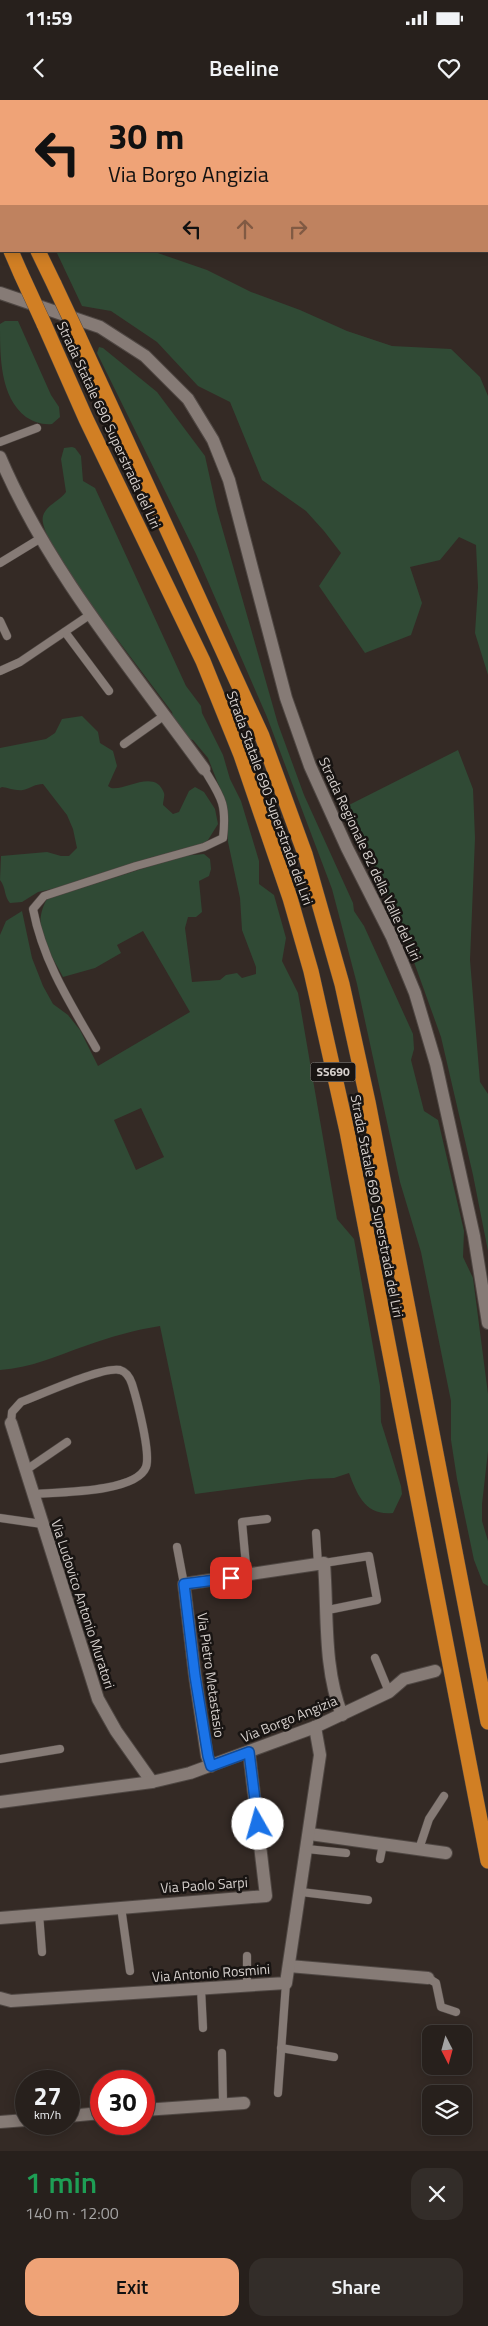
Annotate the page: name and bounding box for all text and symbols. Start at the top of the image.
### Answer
text: 11:59 [25,3,72,32]
text: Beeline [209,51,279,85]
icon: back [25,54,53,82]
icon: heart [435,54,463,82]
text: 30 m [108,109,184,163]
icon: left [25,120,90,185]
text: Via Borgo Angizia [108,157,269,191]
icon: left [178,215,206,243]
icon: ahead [231,215,259,243]
icon: right [284,215,312,243]
street label: Strada Statale 690 Superstrada del Liri [52,318,167,532]
street label: Strada Statale 690 Superstrada del Liri [222,688,319,908]
street label: Strada Regionale 82 della Valle del Liri [314,754,427,964]
road number: SS690 [310,1062,356,1082]
street label: Strada Statale 690 Superstrada del Liri [346,1093,409,1319]
street label: Via Ludovico Antonio Muratori [46,1517,121,1691]
pin [210,1557,252,1599]
icon: arrive [217,1564,245,1592]
street label: Via Pietro Metastasio [192,1611,231,1739]
street label: Via Borgo Angizia [237,1690,340,1747]
position arrow [231,1797,283,1849]
street label: Via Paolo Sarpi [160,1871,248,1898]
street label: Via Antonio Rosmini [151,1958,271,1987]
north arrow [422,2025,472,2075]
map controls [422,2025,472,2135]
speed limit sign: 30 [90,2070,155,2135]
text: 27 [33,2077,62,2115]
button: layers [422,2085,472,2135]
text: km/h [34,2105,61,2124]
text: 1 min [25,2159,97,2205]
button: close [411,2168,463,2220]
text: 140 m · 12:00 [25,2201,119,2225]
button: Exit [25,2258,239,2316]
button: Share [249,2258,463,2316]

